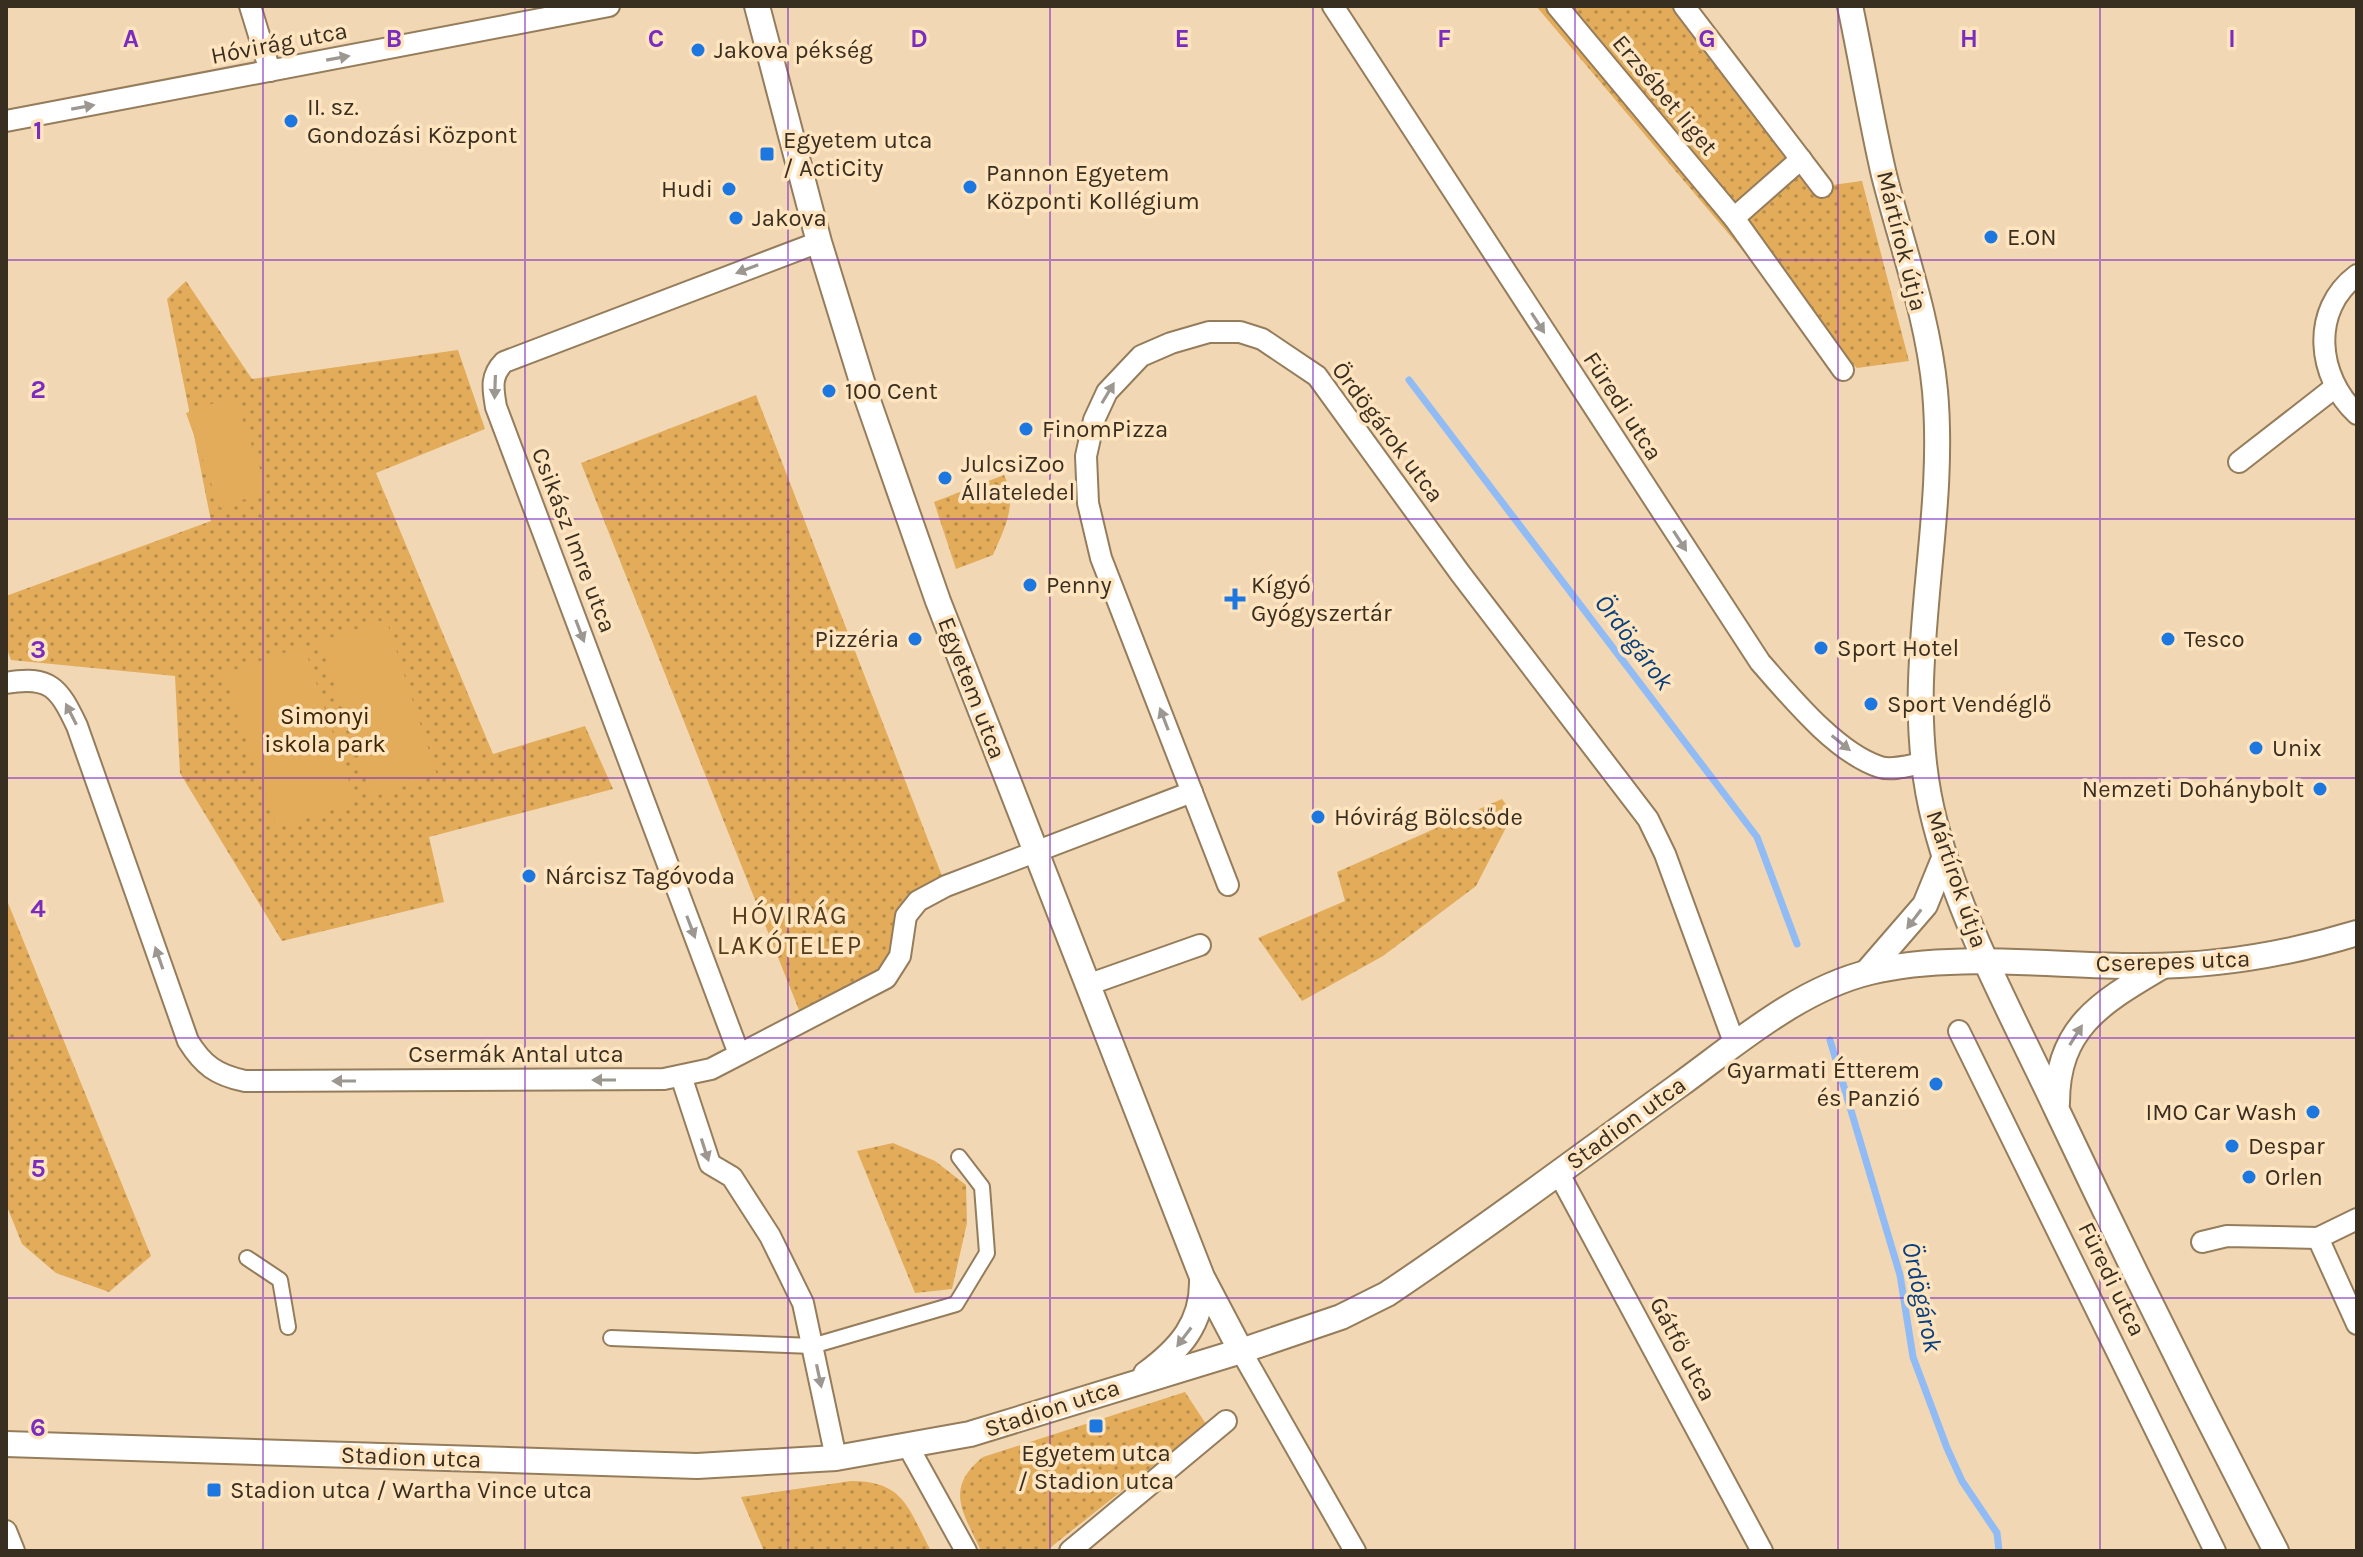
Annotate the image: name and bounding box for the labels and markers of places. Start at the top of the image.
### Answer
place label: Jakova pékség [714,36,873,64]
marker: Jakova pékség [689,41,707,59]
place label: II. sz. Gondozási Központ [307,93,517,149]
marker: II. sz. Gondozási Központ [282,112,300,130]
place label: Egyetem utca / ActiCity [783,126,933,182]
marker: Egyetem utca / ActiCity [758,145,776,163]
place label: Pannon Egyetem Központi Kollégium [986,159,1200,215]
place label: Hudi [661,175,713,203]
marker: Pannon Egyetem Központi Kollégium [961,178,979,196]
marker: Hudi [720,180,738,198]
place label: Jakova [752,204,827,232]
marker: Jakova [727,209,745,227]
place label: E.ON [2007,223,2057,251]
marker: E.ON [1982,228,2000,246]
place label: 100 Cent [845,377,938,405]
marker: 100 Cent [820,382,838,400]
place label: FinomPizza [1042,415,1168,443]
marker: FinomPizza [1017,420,1035,438]
place label: JulcsiZoo Állateledel [961,450,1075,506]
marker: JulcsiZoo Állateledel [936,469,954,487]
place label: Penny [1046,571,1112,599]
place label: Kígyó Gyógyszertár [1251,571,1392,627]
marker: Penny [1021,576,1039,594]
marker: Kígyó Gyógyszertár [1226,590,1244,608]
place label: Pizzéria [814,625,899,653]
place label: Tesco [2184,625,2245,653]
marker: Pizzéria [906,630,924,648]
marker: Tesco [2159,630,2177,648]
place label: Sport Hotel [1837,634,1959,662]
marker: Sport Hotel [1812,639,1830,657]
place label: Sport Vendéglő [1887,690,2052,718]
marker: Sport Vendéglő [1862,695,1880,713]
place label: Unix [2272,734,2322,762]
marker: Unix [2247,739,2265,757]
place label: Nemzeti Dohánybolt [2082,775,2304,803]
marker: Nemzeti Dohánybolt [2311,780,2329,798]
place label: Hóvirág Bölcsőde [1334,803,1523,831]
marker: Hóvirág Bölcsőde [1309,808,1327,826]
place label: Nárcisz Tagóvoda [545,862,735,890]
marker: Nárcisz Tagóvoda [520,867,538,885]
place label: Gyarmati Étterem és Panzió [1727,1055,1920,1112]
marker: Gyarmati Étterem és Panzió [1927,1075,1945,1093]
place label: IMO Car Wash [2145,1098,2297,1126]
marker: IMO Car Wash [2304,1103,2322,1121]
place label: Despar [2248,1132,2325,1160]
marker: Despar [2223,1137,2241,1155]
place label: Orlen [2265,1163,2323,1191]
marker: Orlen [2240,1168,2258,1186]
marker: Egyetem utca / Stadion utca [1087,1417,1105,1435]
place label: Egyetem utca / Stadion utca [1018,1439,1174,1495]
place label: Stadion utca / Wartha Vince utca [230,1476,592,1504]
marker: Stadion utca / Wartha Vince utca [205,1481,223,1499]

